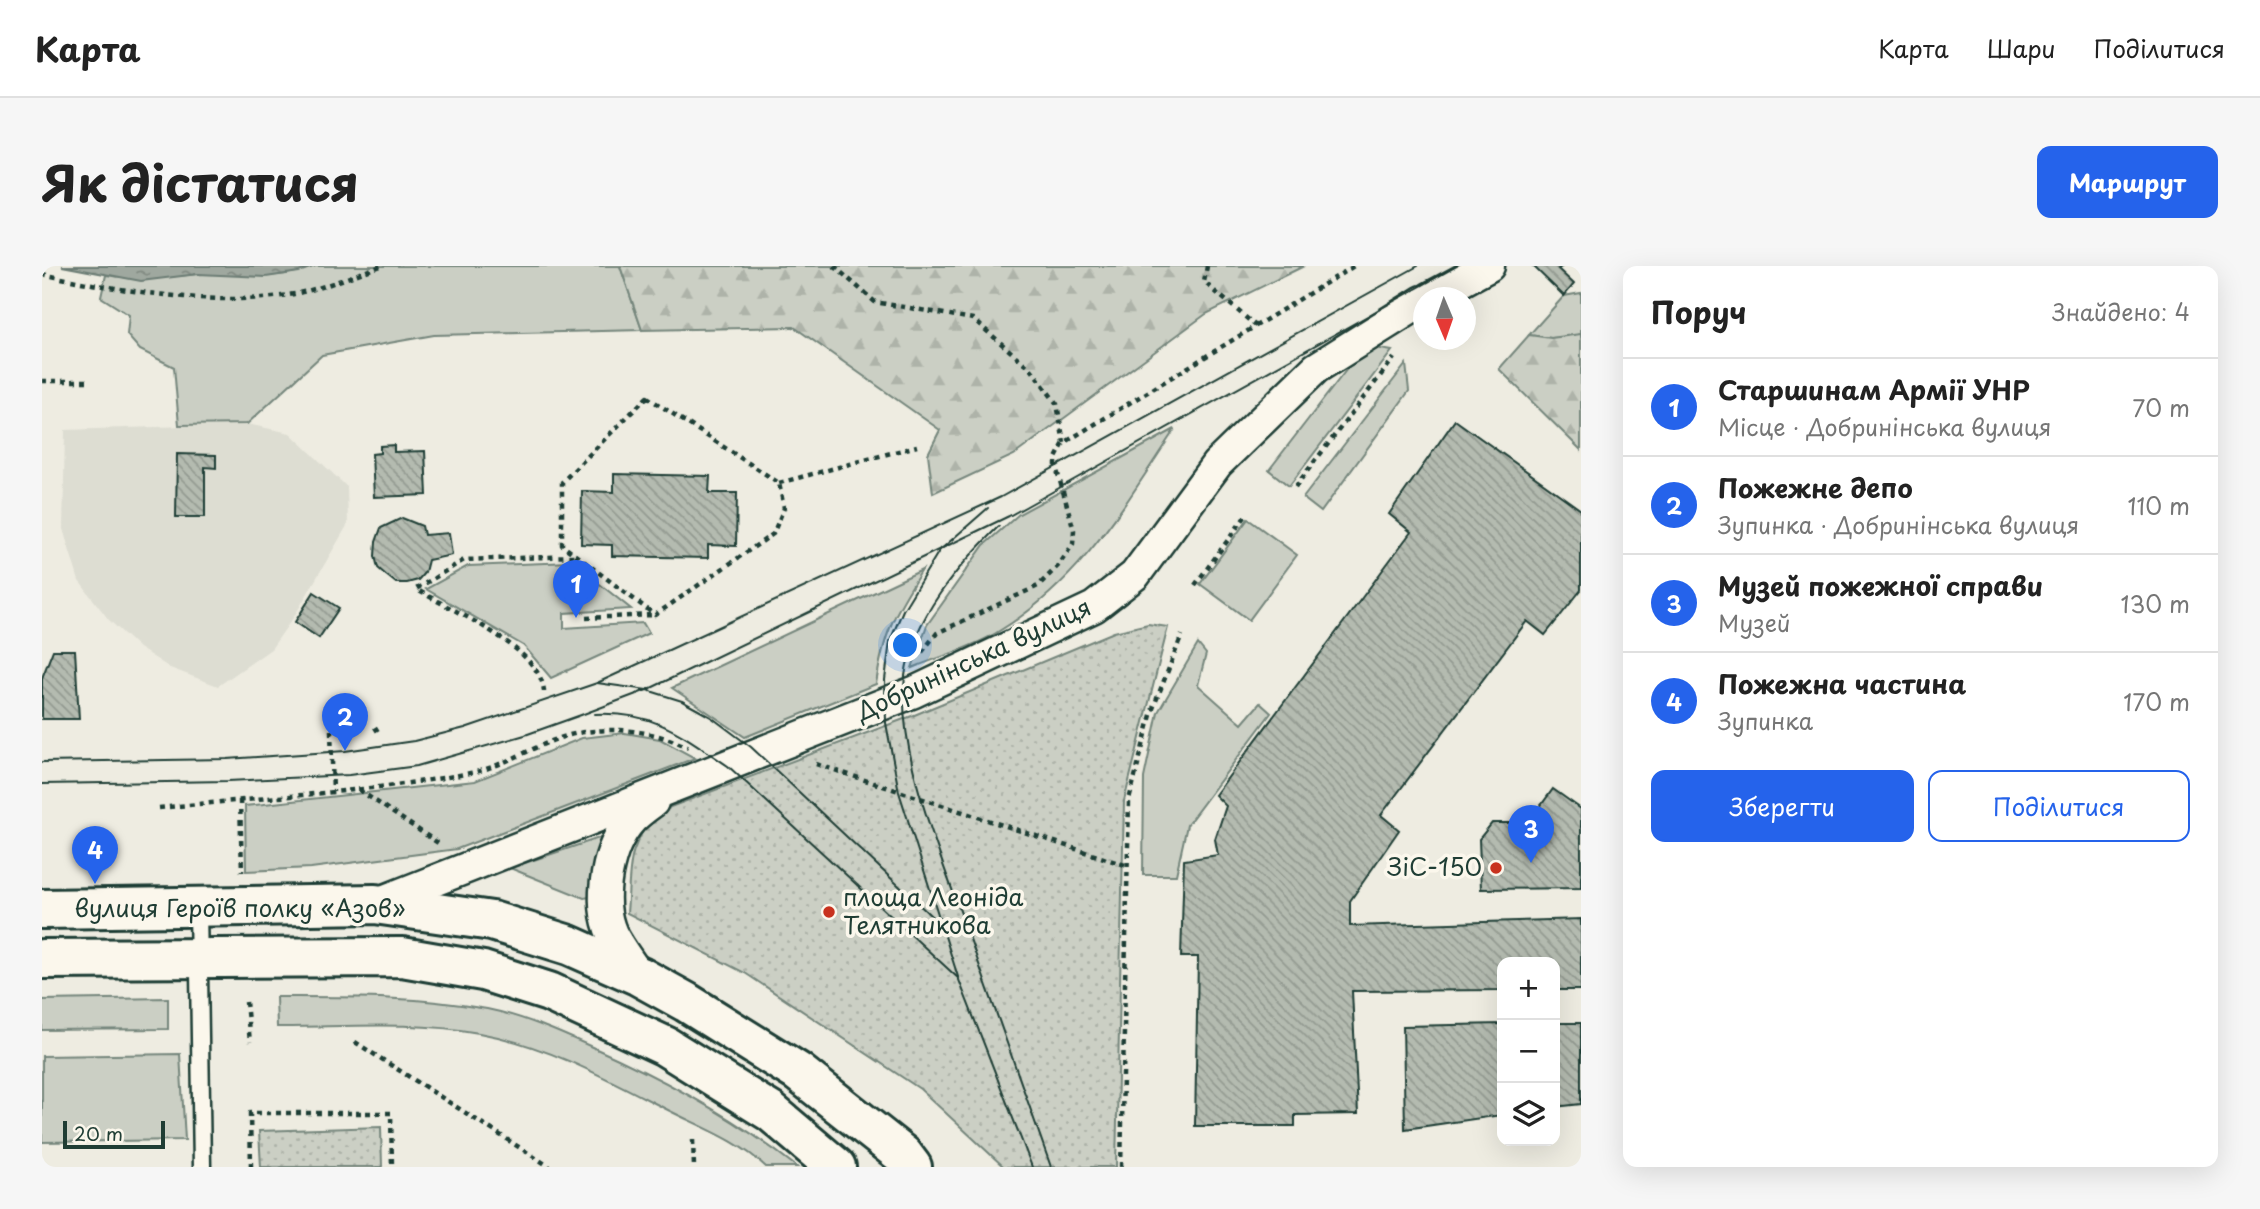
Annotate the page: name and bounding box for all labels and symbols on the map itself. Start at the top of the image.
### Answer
north arrow [1413,287,1476,350]
pin: 1 [553,560,599,618]
street label: Добринінська вулиця [849,588,1097,729]
your location [888,628,922,662]
pin: 2 [322,693,368,751]
pin: 3 [1508,805,1554,863]
pin: 4 [72,826,118,884]
place label: ЗіС-150 [1387,848,1482,884]
marker: ЗіС-150 [1488,860,1504,876]
place label: площа Леоніда Телятникова [843,878,1024,942]
street label: вулиця Героїв полку «Азов» [74,889,406,925]
marker: площа Леоніда Телятникова [821,904,837,920]
scale bar [63,1118,164,1150]

